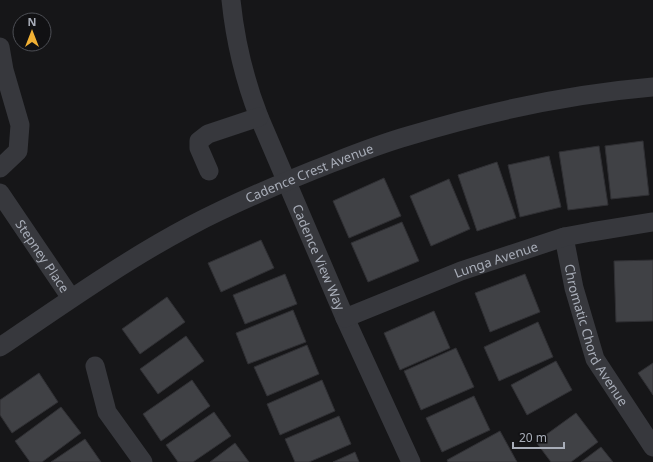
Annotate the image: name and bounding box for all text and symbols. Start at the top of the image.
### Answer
north arrow [12,12,52,52]
text: N [28,14,36,29]
street label: Cadence Crest Avenue [242,139,376,207]
street label: Cadence View Way [288,201,350,313]
street label: Stepney Place [11,216,74,296]
street label: Lunga Avenue [451,237,540,282]
street label: Chromatic Chord Avenue [560,262,632,409]
scale bar [513,424,564,450]
text: 20 m [519,429,547,446]

